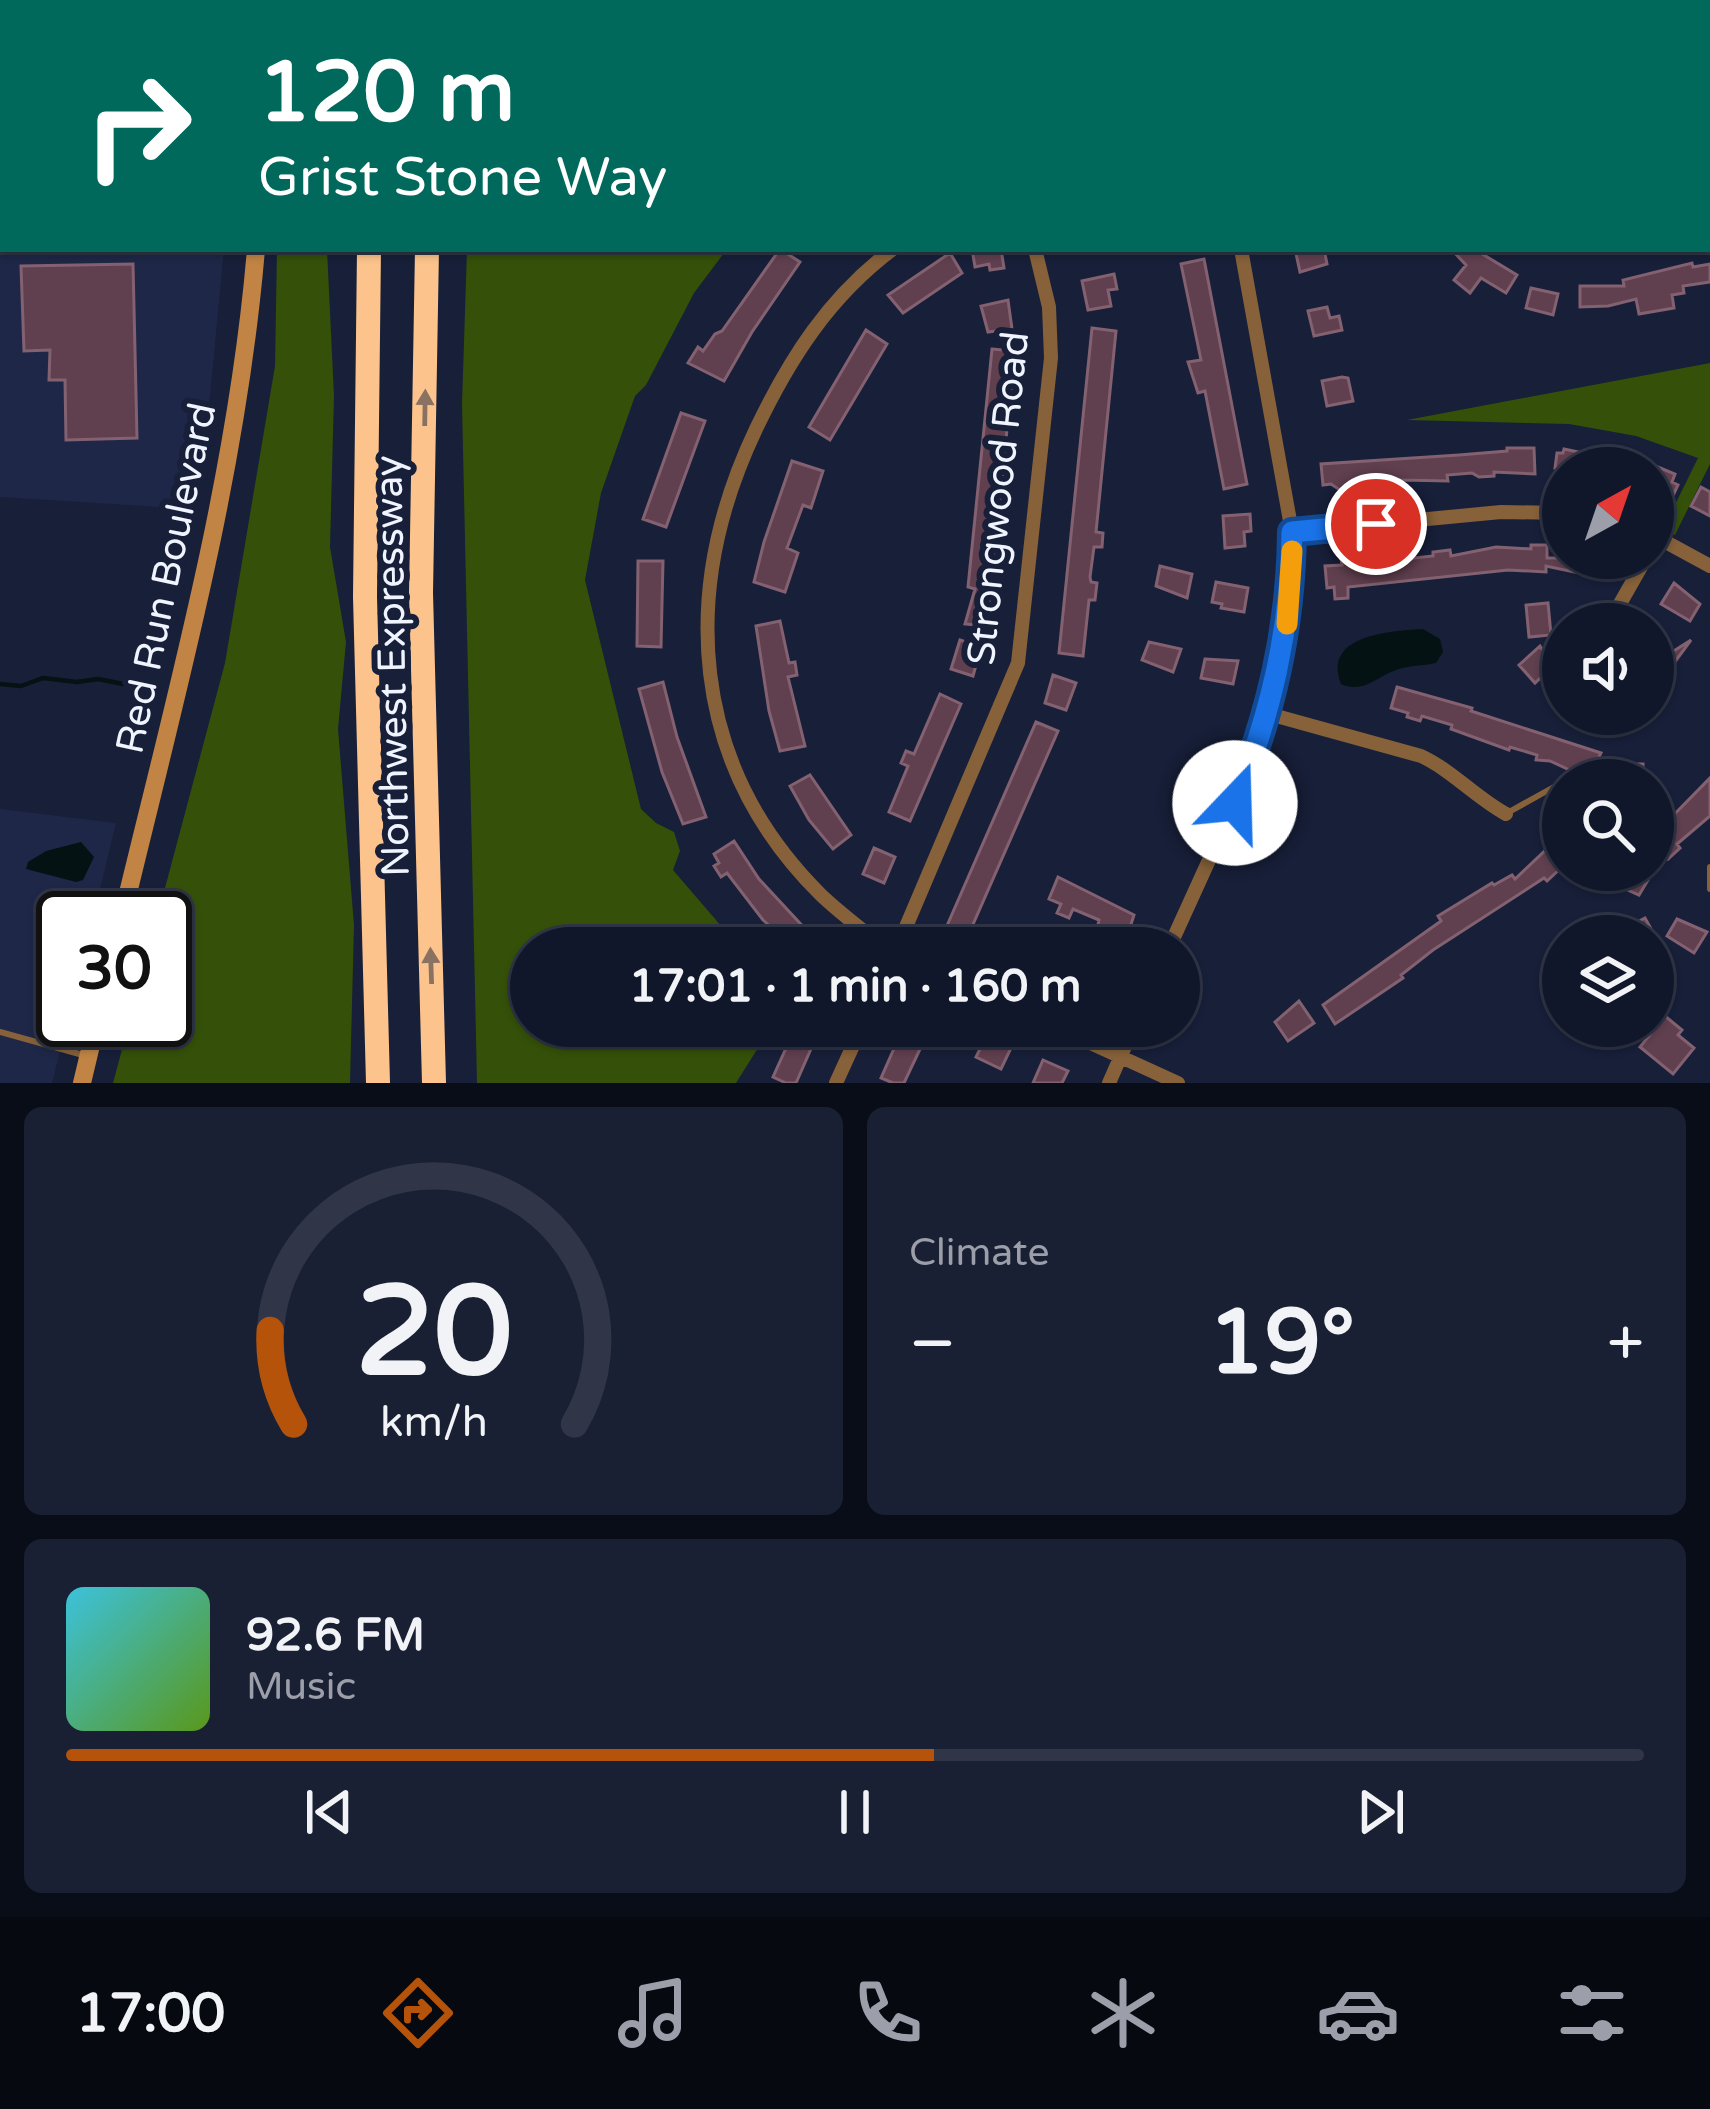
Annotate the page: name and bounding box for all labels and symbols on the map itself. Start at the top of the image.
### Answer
street label: Strongwood Road [958,329,1039,667]
one-way arrow [415,388,434,426]
street label: Red Run Boulevard [106,399,227,758]
north arrow [1542,447,1674,579]
street label: Northwest Expressway [365,455,420,877]
pin [1325,473,1427,575]
position arrow [1172,740,1298,866]
speed limit sign: 30 [36,891,192,1047]
one-way arrow [422,946,441,984]

